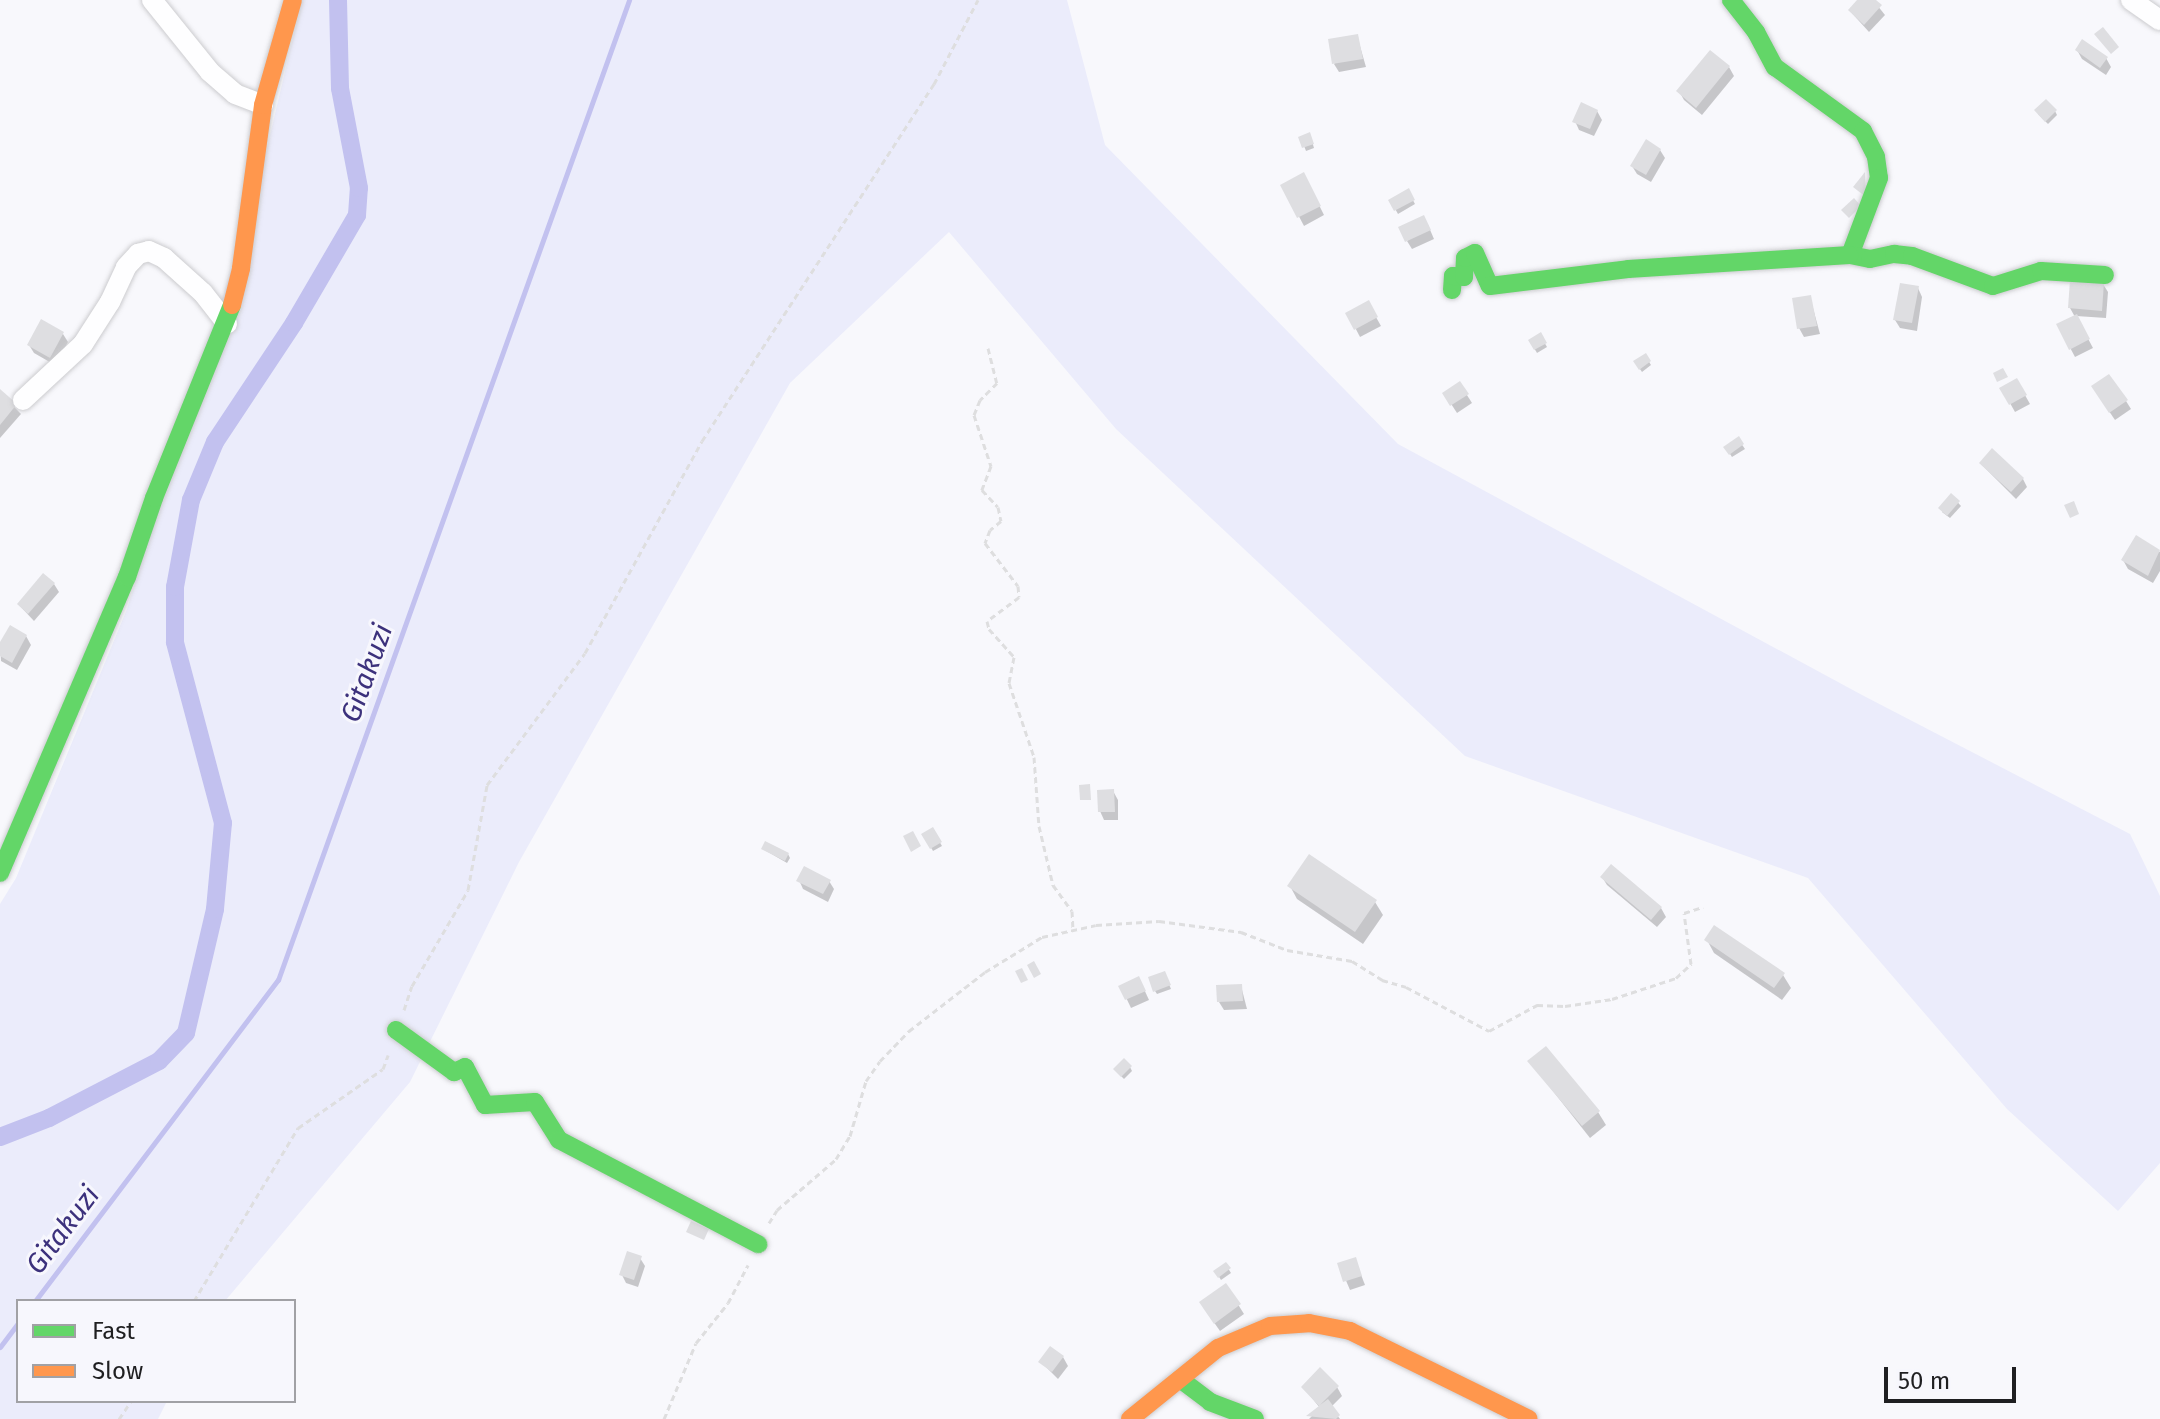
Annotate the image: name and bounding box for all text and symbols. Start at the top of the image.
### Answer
water label: Gitakuzi [334,619,400,727]
water label: Gitakuzi [19,1179,107,1281]
legend [16,1299,296,1403]
text: Fast [92,1317,135,1345]
scale bar [1888,1351,2020,1401]
text: Slow [92,1357,143,1385]
text: 50 m [1898,1367,1950,1395]

